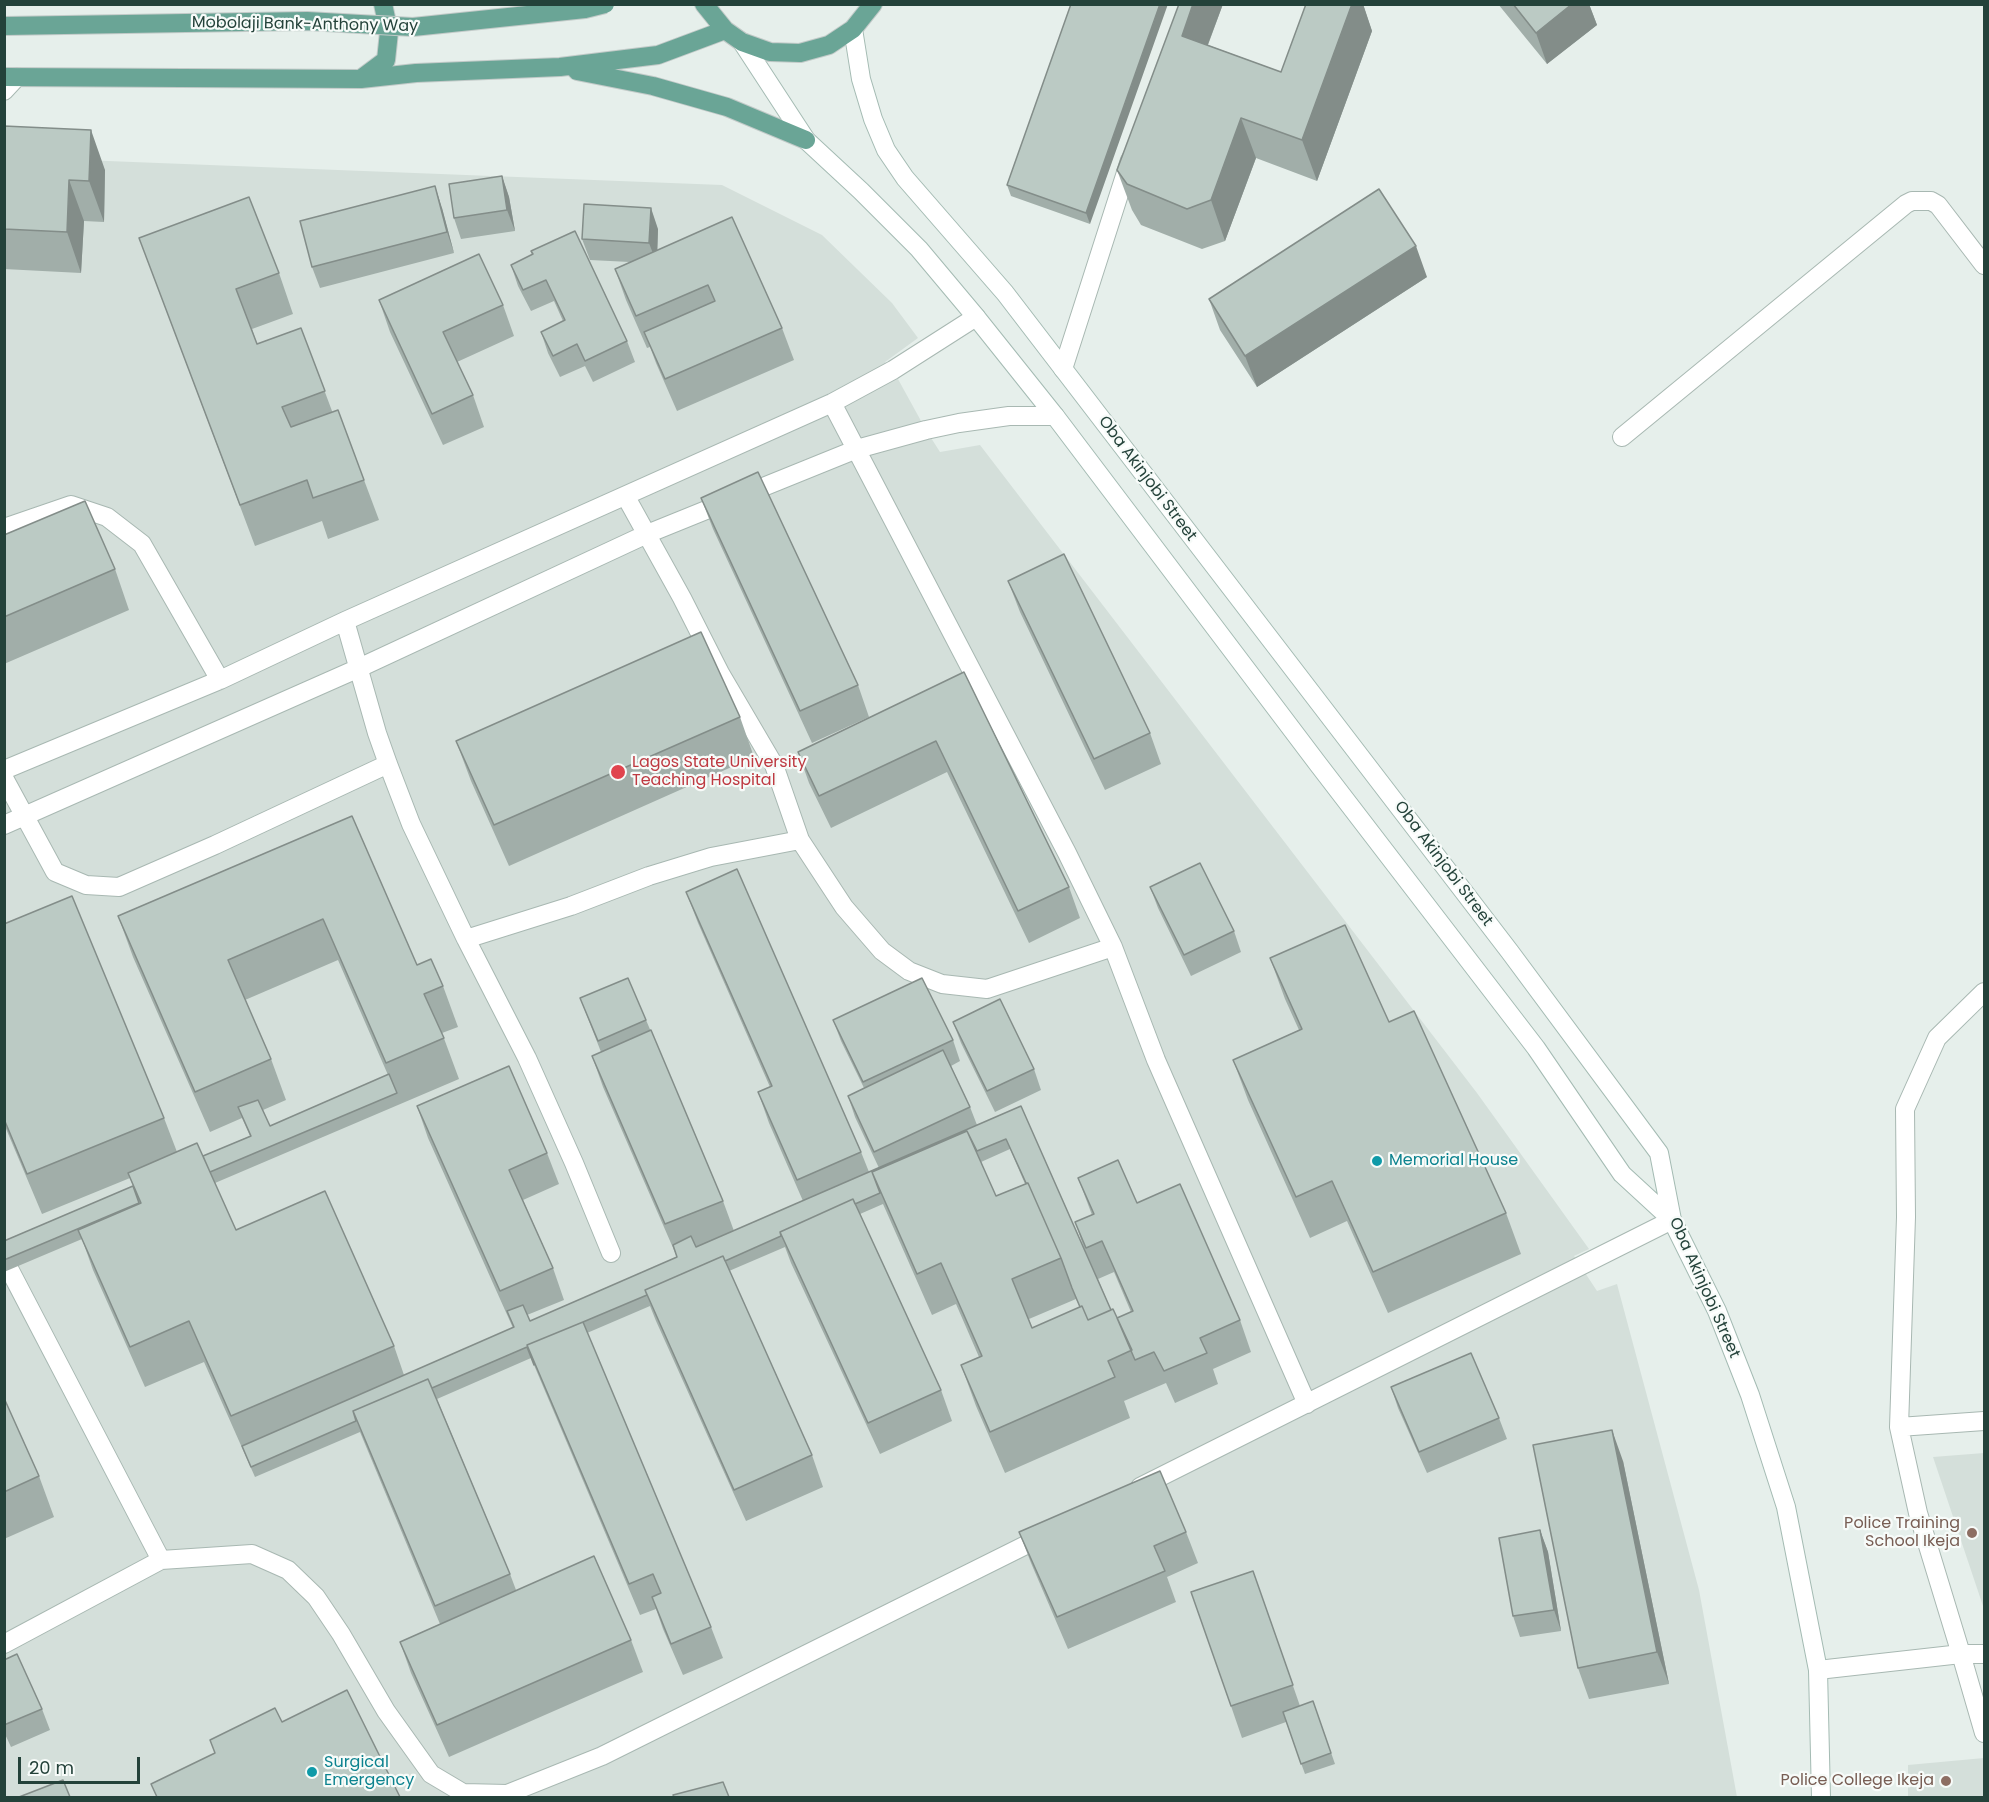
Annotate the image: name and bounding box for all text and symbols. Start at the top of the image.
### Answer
street label: Mobolaji Bank-Anthony Way [192,13,418,37]
street label: Oba Akinjobi Street [1094,413,1200,545]
place label: Lagos State University Teaching Hospital [632,753,806,791]
marker: Lagos State University Teaching Hospital [609,763,627,781]
street label: Oba Akinjobi Street [1390,798,1496,930]
place label: Memorial House [1389,1151,1518,1171]
marker: Memorial House [1370,1154,1384,1168]
street label: Oba Akinjobi Street [1664,1215,1744,1361]
place label: Police Training School Ikeja [1844,1514,1960,1552]
marker: Police Training School Ikeja [1965,1526,1979,1540]
scale bar [21,1745,142,1783]
place label: Surgical Emergency [324,1753,414,1791]
text: 20 m [29,1755,74,1780]
marker: Surgical Emergency [305,1765,319,1779]
place label: Police College Ikeja [1780,1771,1934,1791]
marker: Police College Ikeja [1939,1774,1953,1788]

